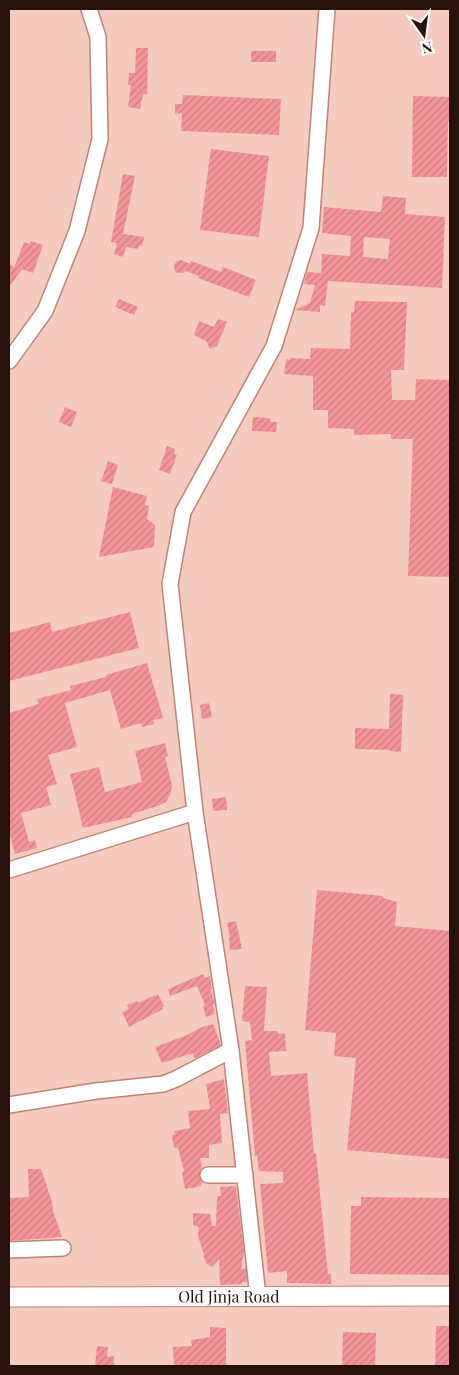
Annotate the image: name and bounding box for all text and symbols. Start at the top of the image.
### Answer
north arrow [399,10,449,60]
text: N [420,38,434,59]
street label: Old Jinja Road [178,1285,280,1307]

